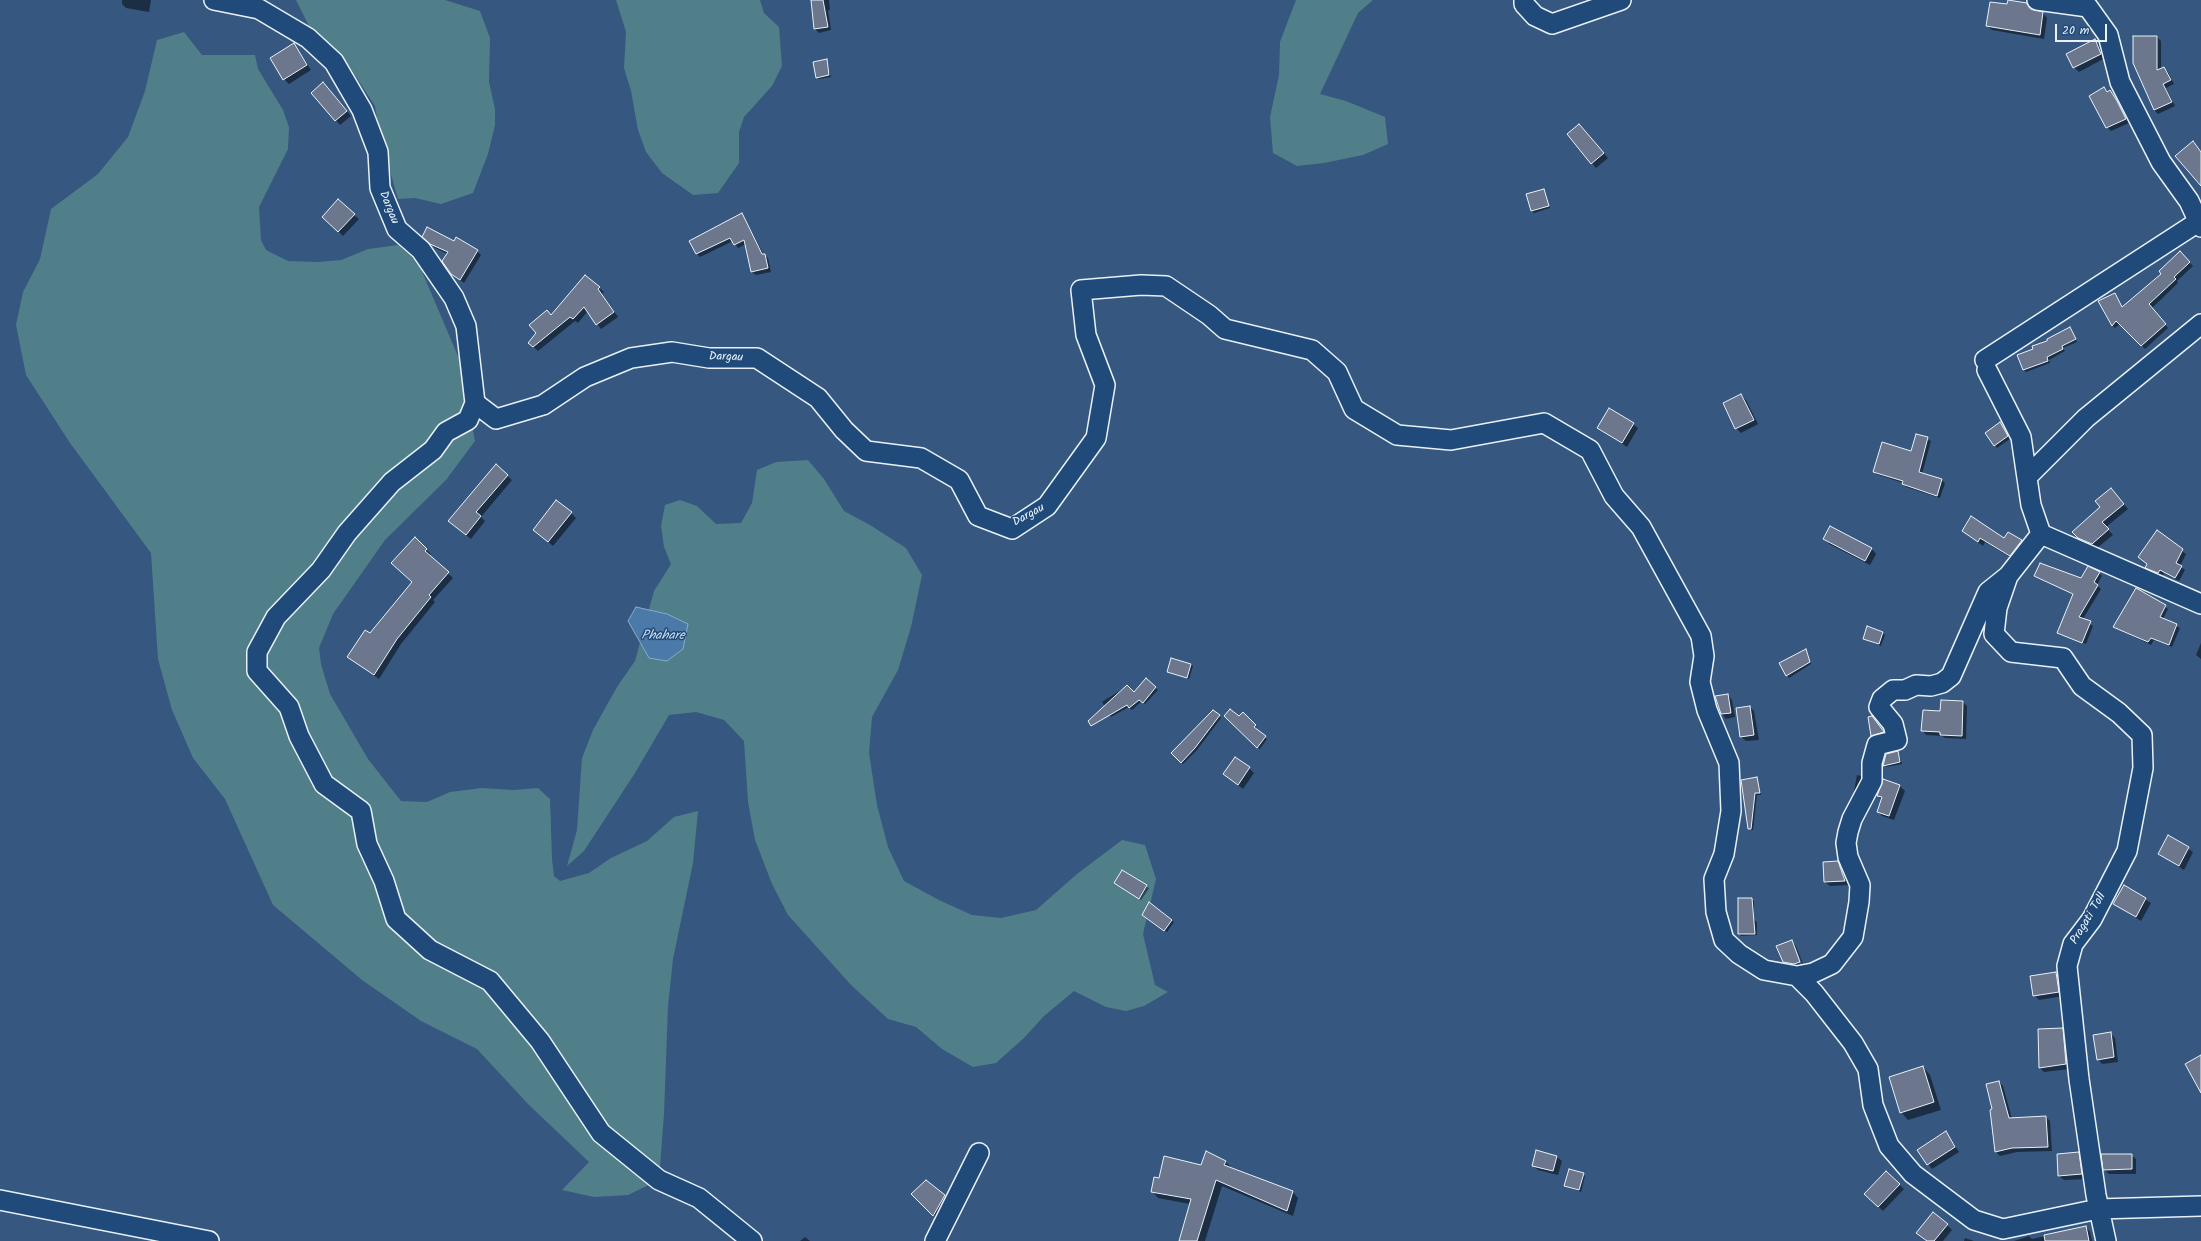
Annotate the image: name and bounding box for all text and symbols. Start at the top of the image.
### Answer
scale bar [2057,16,2109,42]
text: 20 m [2062,21,2089,40]
street label: Dargau [375,189,401,227]
street label: Dargau [709,350,743,366]
street label: Dargau [1010,501,1048,531]
water label: Phahare [641,629,685,645]
street label: Pragati Toll [2068,891,2110,947]

